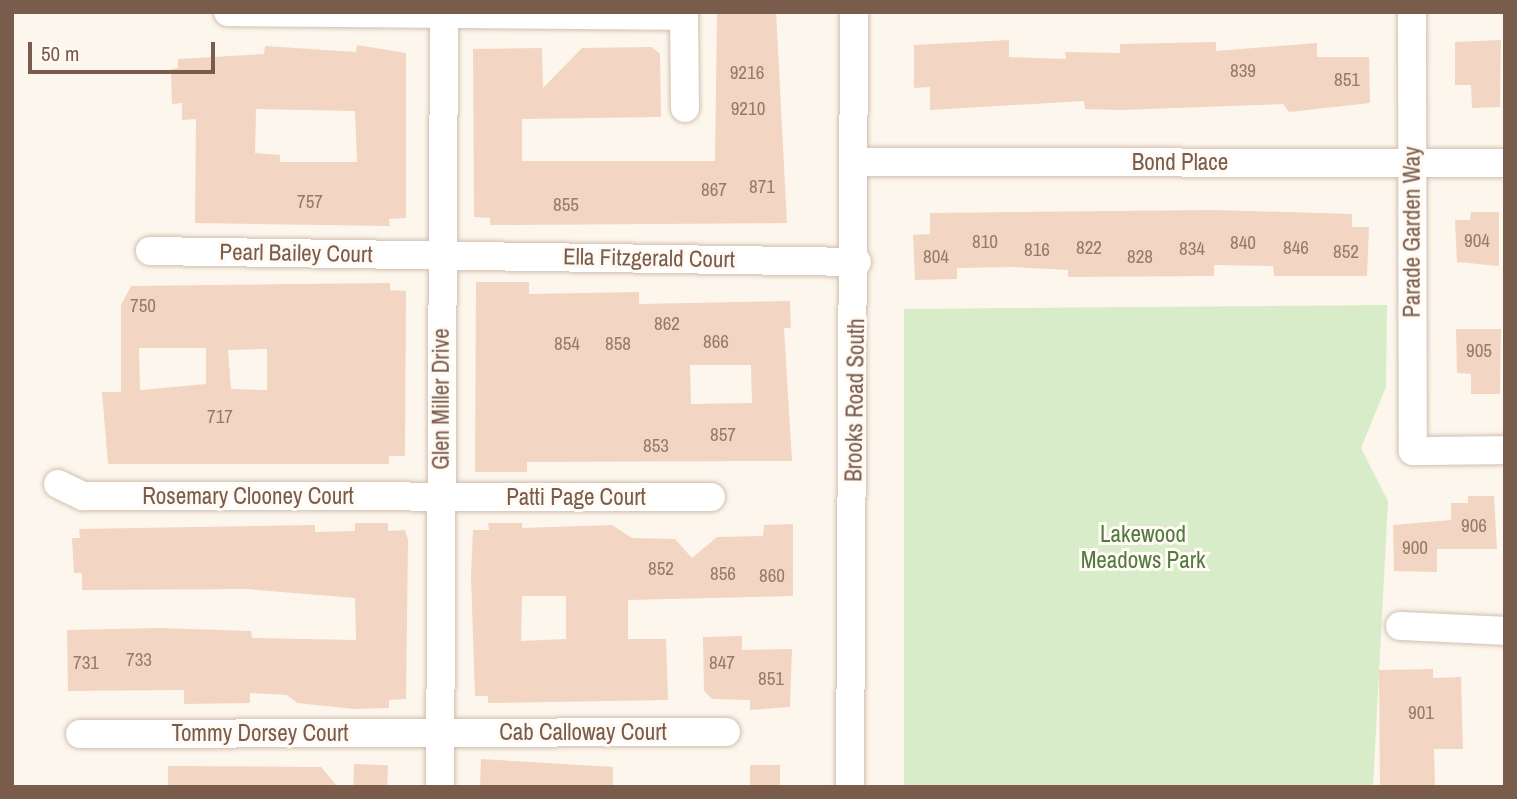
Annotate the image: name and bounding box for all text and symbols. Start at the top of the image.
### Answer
scale bar [32,28,219,72]
text: 50 m [41,39,79,68]
house number: 839 [1230,60,1256,82]
house number: 9216 [730,62,764,84]
house number: 851 [1334,69,1360,91]
house number: 9210 [731,98,765,120]
street label: Parade Garden Way [1398,146,1426,318]
street label: Bond Place [1132,148,1228,176]
house number: 871 [749,176,775,198]
house number: 867 [701,179,727,201]
house number: 757 [297,191,323,213]
house number: 855 [553,194,579,216]
house number: 904 [1464,230,1490,252]
house number: 810 [972,231,998,253]
house number: 840 [1230,232,1256,254]
house number: 822 [1076,237,1102,259]
house number: 846 [1283,237,1309,259]
street label: Pearl Bailey Court [219,238,373,268]
house number: 834 [1179,238,1205,260]
house number: 816 [1024,239,1050,261]
house number: 852 [1333,241,1359,263]
street label: Ella Fitzgerald Court [563,243,735,273]
house number: 804 [923,246,949,268]
house number: 828 [1127,246,1153,268]
house number: 750 [130,295,156,317]
house number: 862 [654,313,680,335]
street label: Brooks Road South [840,318,870,482]
street label: Glen Miller Drive [427,328,455,470]
house number: 866 [703,331,729,353]
house number: 854 [554,333,580,355]
house number: 858 [605,333,631,355]
house number: 905 [1466,340,1492,362]
house number: 717 [207,406,233,428]
house number: 857 [710,424,736,446]
house number: 853 [643,435,669,457]
street label: Rosemary Clooney Court [142,482,354,510]
street label: Patti Page Court [506,483,646,511]
house number: 906 [1461,515,1487,537]
park label: Lakewood Meadows Park [1081,520,1205,574]
house number: 900 [1402,537,1428,559]
house number: 852 [648,558,674,580]
house number: 856 [710,563,736,585]
house number: 860 [759,565,785,587]
house number: 733 [126,649,152,671]
house number: 731 [73,652,99,674]
house number: 847 [709,652,735,674]
house number: 851 [758,668,784,690]
house number: 901 [1408,702,1434,724]
street label: Cab Calloway Court [499,718,667,746]
street label: Tommy Dorsey Court [171,719,349,747]

